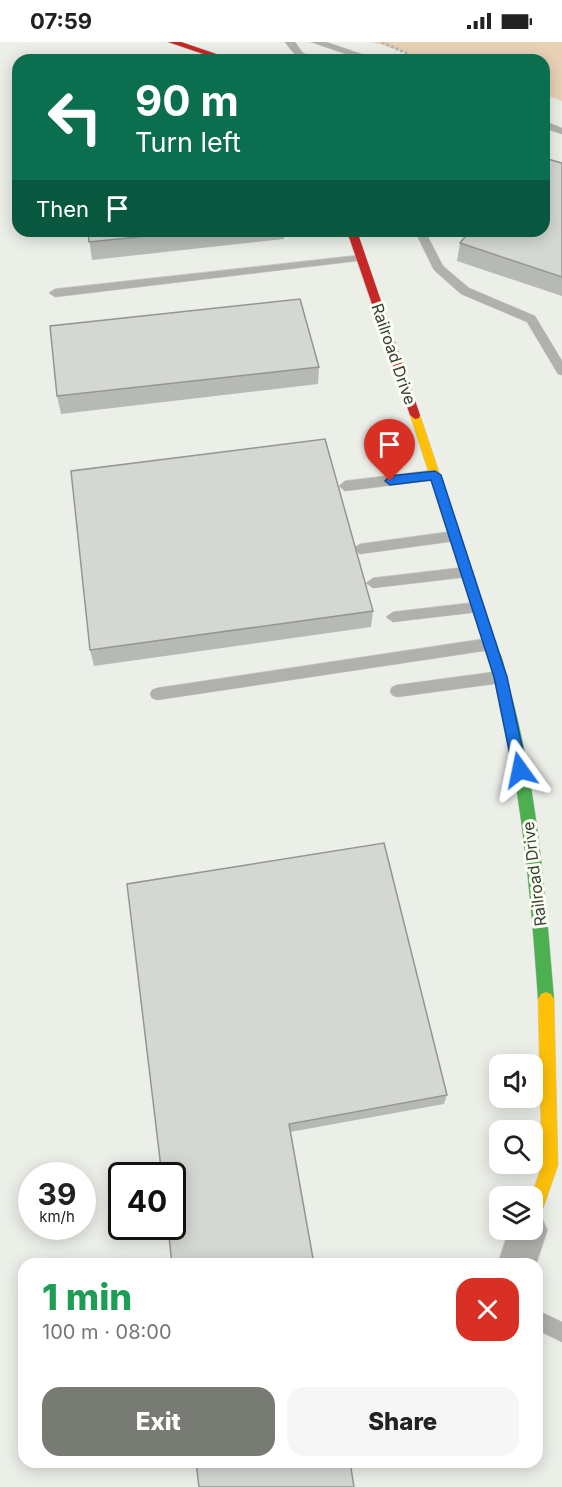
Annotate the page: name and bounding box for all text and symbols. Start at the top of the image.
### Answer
text: 07:59 [30,8,92,34]
text: 90 m [135,75,239,126]
icon: left [36,78,114,156]
text: Turn left [135,126,241,159]
icon: arrive [101,192,134,225]
text: Then [36,196,89,222]
street label: Railroad Drive [367,301,421,407]
pin [364,419,415,481]
icon: arrive [373,428,406,461]
position arrow [488,738,552,802]
street label: Railroad Drive [518,820,550,928]
map controls [489,1054,543,1240]
button: sound [489,1054,543,1108]
button: search [489,1120,543,1174]
speed limit sign: 40 [108,1162,186,1240]
text: 39 [38,1176,76,1212]
button: layers [489,1186,543,1240]
text: km/h [39,1207,75,1226]
text: 1 min [42,1275,132,1319]
button: close [456,1278,519,1341]
text: 100 m · 08:00 [42,1320,172,1344]
button: Exit [42,1387,275,1456]
button: Share [287,1387,519,1456]

